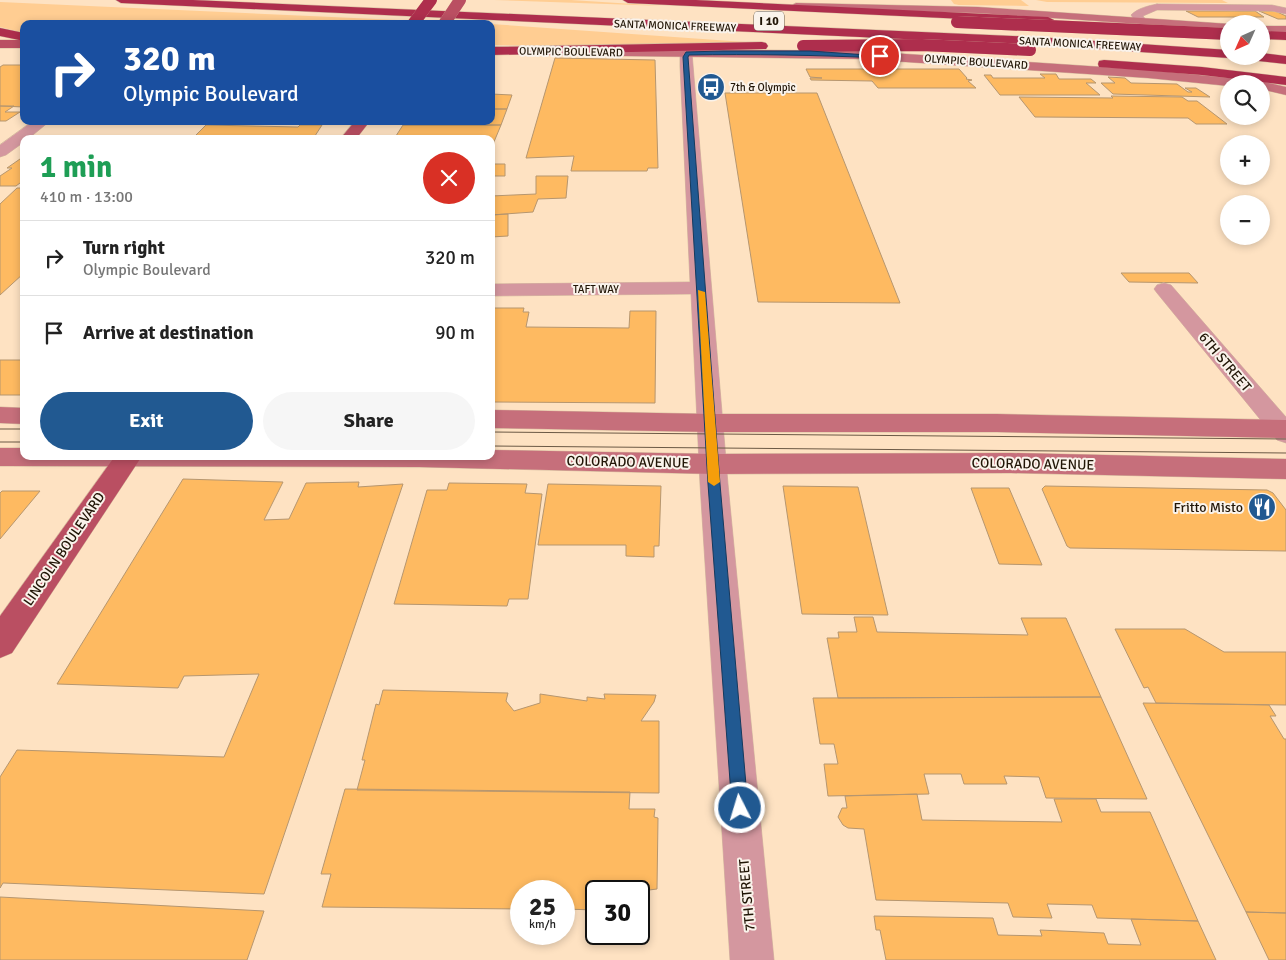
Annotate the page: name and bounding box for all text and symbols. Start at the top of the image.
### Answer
road number: I 10 [754,12,784,30]
north arrow [1220,15,1270,65]
map controls [1220,15,1270,245]
street label: SANTA MONICA FREEWAY [614,17,737,35]
street label: SANTA MONICA FREEWAY [1019,34,1142,54]
pin [859,35,901,77]
text: 320 m [123,37,216,80]
icon: right [40,40,105,105]
icon: arrive [866,42,894,70]
street label: OLYMPIC BOULEVARD [519,45,623,59]
street label: OLYMPIC BOULEVARD [924,52,1028,72]
bus stop icon: 7th & Olympic [696,72,726,102]
button: search [1220,75,1270,125]
text: Olympic Boulevard [123,80,299,107]
place label: 7th & Olympic [730,81,796,94]
button: + [1220,135,1270,185]
text: 1 min [40,149,112,186]
button: close [423,152,475,204]
text: 410 m · 13:00 [40,187,133,207]
button: − [1220,195,1270,245]
text: Turn right [83,236,165,260]
icon: right [40,244,68,272]
text: 320 m [425,246,475,270]
text: Olympic Boulevard [83,260,211,280]
street label: TAFT WAY [573,283,619,296]
icon: arrive [40,319,68,347]
text: Arrive at destination [83,321,254,345]
text: 90 m [435,321,475,345]
street label: 6TH STREET [1195,329,1255,395]
button: Exit [40,392,253,450]
button: Share [263,392,475,450]
street label: COLORADO AVENUE [567,452,690,472]
street label: COLORADO AVENUE [972,454,1095,474]
street label: LINCOLN BOULEVARD [20,489,108,609]
restaurant icon: Fritto Misto [1247,492,1277,522]
place label: Fritto Misto [1174,499,1243,516]
position arrow [713,781,765,833]
street label: 7TH STREET [735,858,759,932]
speed limit sign: 30 [585,880,650,945]
text: 25 [529,891,556,922]
text: km/h [529,917,556,932]

